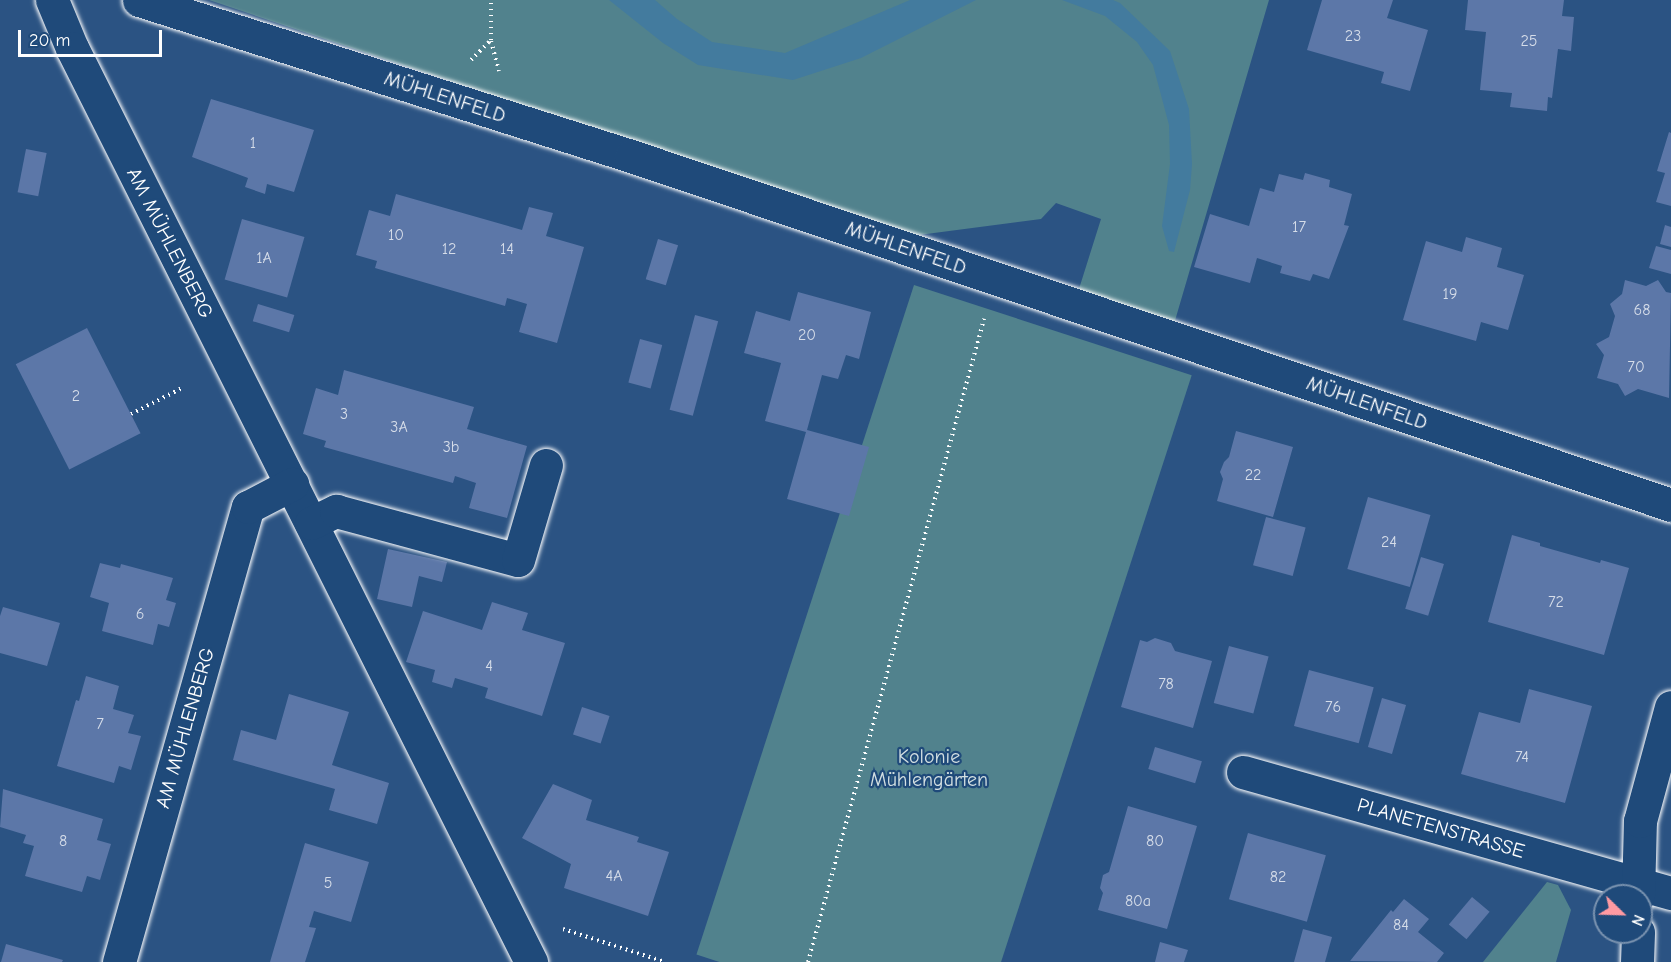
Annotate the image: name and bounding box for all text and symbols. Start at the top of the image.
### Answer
scale bar [21,18,165,56]
house number: 23 [1345,26,1361,46]
text: 20 m [29,30,70,51]
house number: 25 [1520,31,1538,51]
street label: MÜHLENFELD [381,66,509,128]
house number: 1 [250,133,256,153]
street label: AM MÜHLENBERG [122,164,218,322]
street label: MÜHLENFELD [842,216,970,280]
house number: 17 [1292,217,1306,237]
house number: 10 [388,225,404,245]
house number: 12 [442,239,456,259]
house number: 14 [500,239,514,259]
house number: 1A [256,248,272,268]
house number: 19 [1443,284,1457,304]
house number: 68 [1634,300,1650,320]
house number: 20 [798,325,816,345]
house number: 70 [1627,357,1645,377]
street label: MÜHLENFELD [1303,371,1431,435]
house number: 2 [72,386,80,406]
house number: 3 [340,404,348,424]
house number: 3A [390,417,408,437]
house number: 3b [443,437,459,457]
house number: 22 [1245,465,1261,485]
house number: 24 [1381,532,1397,552]
house number: 72 [1548,592,1564,612]
house number: 6 [136,604,144,624]
street label: AM MÜHLENBERG [151,645,219,811]
house number: 4 [485,656,493,676]
house number: 78 [1158,674,1174,694]
house number: 76 [1325,697,1341,717]
house number: 7 [96,714,104,734]
park label: Kolonie Mühlengärten [870,744,988,791]
house number: 74 [1515,747,1529,767]
street label: PLANETENSTRASSE [1355,793,1527,863]
house number: 8 [59,831,67,851]
house number: 80 [1146,831,1164,851]
house number: 4A [605,866,623,886]
house number: 82 [1270,867,1286,887]
house number: 5 [324,873,332,893]
north arrow [1593,884,1653,944]
house number: 80a [1125,891,1151,911]
text: N [1627,912,1648,929]
house number: 84 [1393,915,1409,935]

